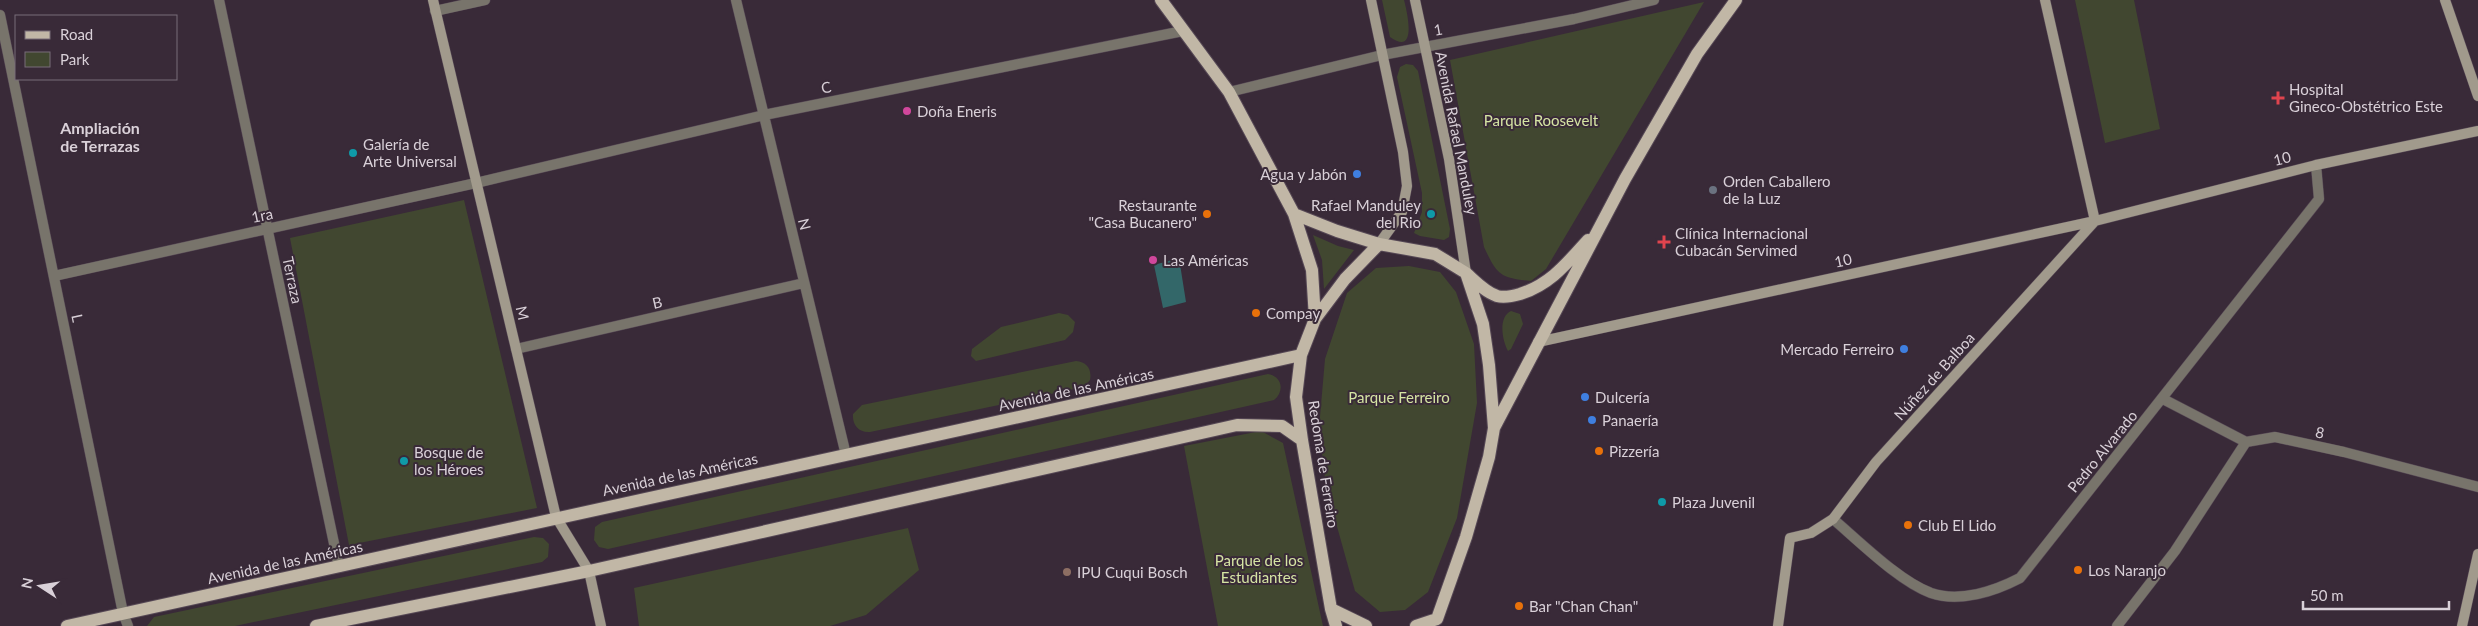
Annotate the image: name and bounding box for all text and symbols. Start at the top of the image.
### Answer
legend [15,15,178,80]
street label: 1 [1432,19,1444,39]
text: Road [60,25,93,43]
text: Park [60,50,90,68]
street label: Avenida Rafael Manduley [1432,50,1482,217]
street label: C [819,77,833,97]
place label: Hospital Gineco-Obstétrico Este [2289,80,2443,115]
marker: Hospital Gineco-Obstétrico Este [2271,91,2285,105]
place label: Doña Eneris [917,102,997,120]
marker: Doña Eneris [901,105,913,117]
park label: Parque Roosevelt [1484,111,1599,129]
district label: Ampliación de Terrazas [59,118,140,155]
place label: Galería de Arte Universal [363,135,457,170]
marker: Galería de Arte Universal [347,147,359,159]
street label: 10 [2271,147,2293,169]
place label: Agua y Jabón [1260,165,1347,183]
marker: Agua y Jabón [1351,168,1363,180]
place label: Orden Caballero de la Luz [1723,172,1831,207]
marker: Orden Caballero de la Luz [1707,184,1719,196]
place label: Restaurante "Casa Bucanero" [1088,196,1197,231]
place label: Rafael Manduley del Rio [1311,196,1421,231]
street label: 1ra [250,204,274,226]
marker: Restaurante "Casa Bucanero" [1201,208,1213,220]
marker: Rafael Manduley del Rio [1425,208,1437,220]
street label: N [795,216,815,232]
place label: Clínica Internacional Cubacán Servimed [1675,224,1808,259]
marker: Clínica Internacional Cubacán Servimed [1657,235,1671,249]
street label: 10 [1833,249,1854,271]
place label: Las Américas [1163,251,1249,269]
marker: Las Américas [1147,254,1159,266]
street label: Terraza [279,255,307,305]
street label: B [650,292,664,312]
street label: M [513,304,533,322]
place label: Compay [1266,304,1320,322]
marker: Compay [1250,307,1262,319]
street label: L [68,312,88,324]
street label: Núñez de Balboa [1890,328,1978,424]
place label: Mercado Ferreiro [1780,340,1894,358]
marker: Mercado Ferreiro [1898,343,1910,355]
street label: Avenida de las Américas [997,364,1155,414]
park label: Parque Ferreiro [1348,388,1450,406]
place label: Dulcería [1595,388,1650,406]
marker: Dulcería [1579,391,1591,403]
street label: Redoma de Ferreiro [1305,399,1343,529]
street label: Pedro Alvarado [2063,406,2141,496]
place label: Panaería [1602,411,1658,429]
marker: Panaería [1586,414,1598,426]
street label: 8 [2314,422,2326,442]
place label: Pizzería [1609,442,1659,460]
place label: Bosque de los Héroes [414,443,484,478]
marker: Pizzería [1593,445,1605,457]
street label: Avenida de las Américas [601,449,759,499]
marker: Bosque de los Héroes [398,455,410,467]
place label: Plaza Juvenil [1672,493,1755,511]
marker: Plaza Juvenil [1656,496,1668,508]
place label: Club El Lido [1918,516,1996,534]
marker: Club El Lido [1902,519,1914,531]
street label: Avenida de las Américas [206,537,364,587]
park label: Parque de los Estudiantes [1215,551,1303,586]
north arrow [15,561,65,611]
place label: Los Naranjo [2088,561,2166,579]
place label: IPU Cuqui Bosch [1077,563,1188,581]
marker: Los Naranjo [2072,564,2084,576]
marker: IPU Cuqui Bosch [1061,566,1073,578]
text: N [17,576,36,590]
scale bar [2303,578,2449,610]
text: 50 m [2310,586,2344,604]
place label: Bar "Chan Chan" [1529,597,1638,615]
marker: Bar "Chan Chan" [1513,600,1525,612]

